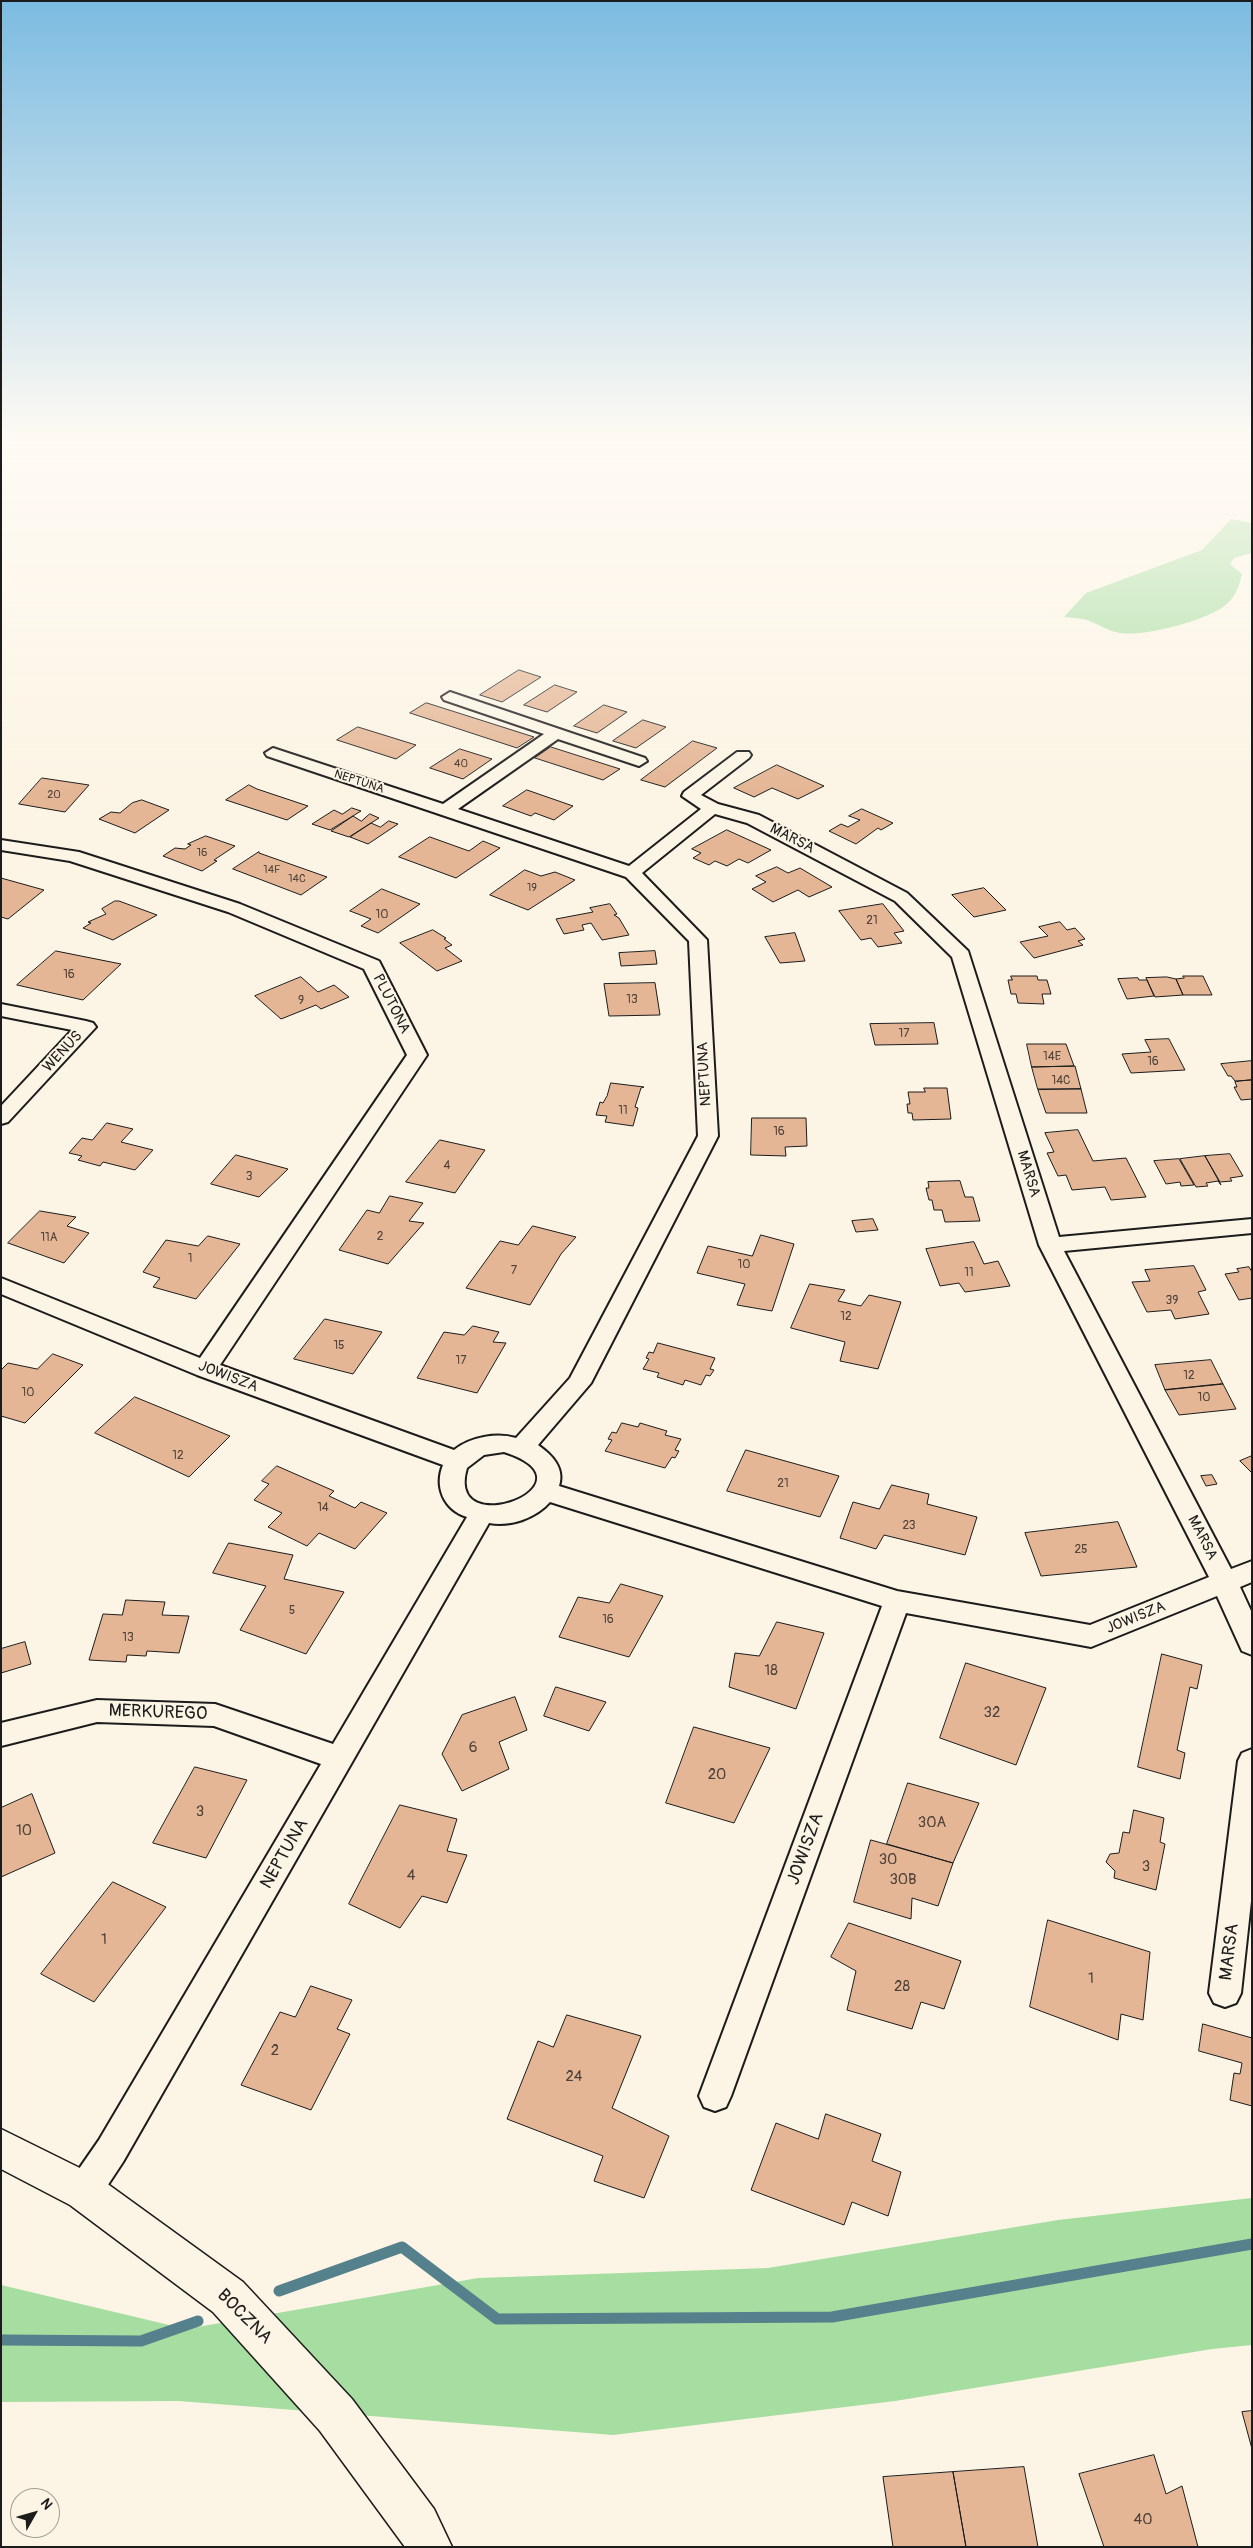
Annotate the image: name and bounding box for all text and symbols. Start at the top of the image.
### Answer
house number: 40 [454,757,468,771]
street label: NEPTUNA [332,767,386,797]
house number: 20 [47,788,61,802]
street label: MARSA [767,820,817,858]
house number: 16 [197,846,207,860]
house number: 14F [263,863,281,877]
house number: 14C [288,872,306,886]
house number: 19 [527,881,537,895]
house number: 10 [376,908,388,922]
house number: 21 [866,914,878,928]
house number: 16 [63,968,75,982]
street label: PLUTONA [368,971,414,1037]
house number: 13 [626,993,638,1007]
house number: 9 [298,994,304,1008]
house number: 17 [898,1027,910,1041]
street label: WENUS [39,1028,87,1076]
street label: NEPTUNA [694,1041,716,1107]
house number: 14E [1043,1050,1061,1064]
house number: 16 [1147,1055,1159,1069]
house number: 14C [1051,1074,1071,1088]
house number: 11 [618,1104,628,1118]
house number: 16 [773,1125,785,1139]
street label: MARSA [1012,1149,1044,1199]
house number: 4 [444,1159,450,1173]
house number: 3 [246,1170,252,1184]
house number: 2 [377,1230,383,1244]
house number: 11A [40,1231,58,1245]
house number: 1 [188,1252,192,1266]
house number: 10 [738,1258,750,1272]
house number: 7 [511,1264,517,1278]
house number: 11 [964,1266,974,1280]
house number: 39 [1166,1294,1178,1308]
house number: 12 [840,1310,852,1324]
house number: 15 [333,1339,345,1353]
house number: 17 [455,1354,467,1368]
street label: JOWISZA [196,1357,260,1397]
house number: 12 [1183,1369,1195,1383]
house number: 10 [22,1386,34,1400]
house number: 10 [1198,1391,1210,1405]
house number: 12 [172,1449,184,1463]
house number: 21 [777,1477,789,1491]
house number: 14 [317,1501,329,1515]
street label: MARSA [1183,1513,1221,1563]
house number: 23 [902,1519,916,1533]
house number: 25 [1074,1543,1088,1557]
street label: JOWISZA [1104,1598,1168,1638]
house number: 5 [289,1604,295,1618]
house number: 16 [602,1613,614,1627]
house number: 13 [122,1631,134,1645]
house number: 18 [764,1662,778,1680]
street label: MERKUREGO [108,1700,208,1726]
house number: 32 [984,1704,1000,1722]
house number: 6 [469,1739,477,1757]
house number: 20 [708,1766,726,1784]
house number: 3 [196,1803,204,1821]
street label: JOWISZA [783,1810,829,1888]
house number: 30A [918,1814,946,1832]
street label: NEPTUNA [256,1815,314,1893]
house number: 10 [16,1822,32,1840]
house number: 30 [879,1851,897,1869]
house number: 3 [1142,1858,1150,1876]
house number: 4 [407,1867,415,1885]
house number: 30B [889,1871,917,1889]
street label: MARSA [1216,1922,1244,1982]
house number: 1 [101,1931,107,1949]
house number: 1 [1088,1970,1094,1988]
house number: 28 [894,1978,910,1996]
house number: 2 [271,2042,279,2060]
house number: 24 [565,2068,583,2086]
street label: BOCZNA [212,2285,276,2349]
north arrow [10,2488,60,2538]
text: N [37,2495,56,2513]
house number: 40 [1134,2511,1152,2529]

